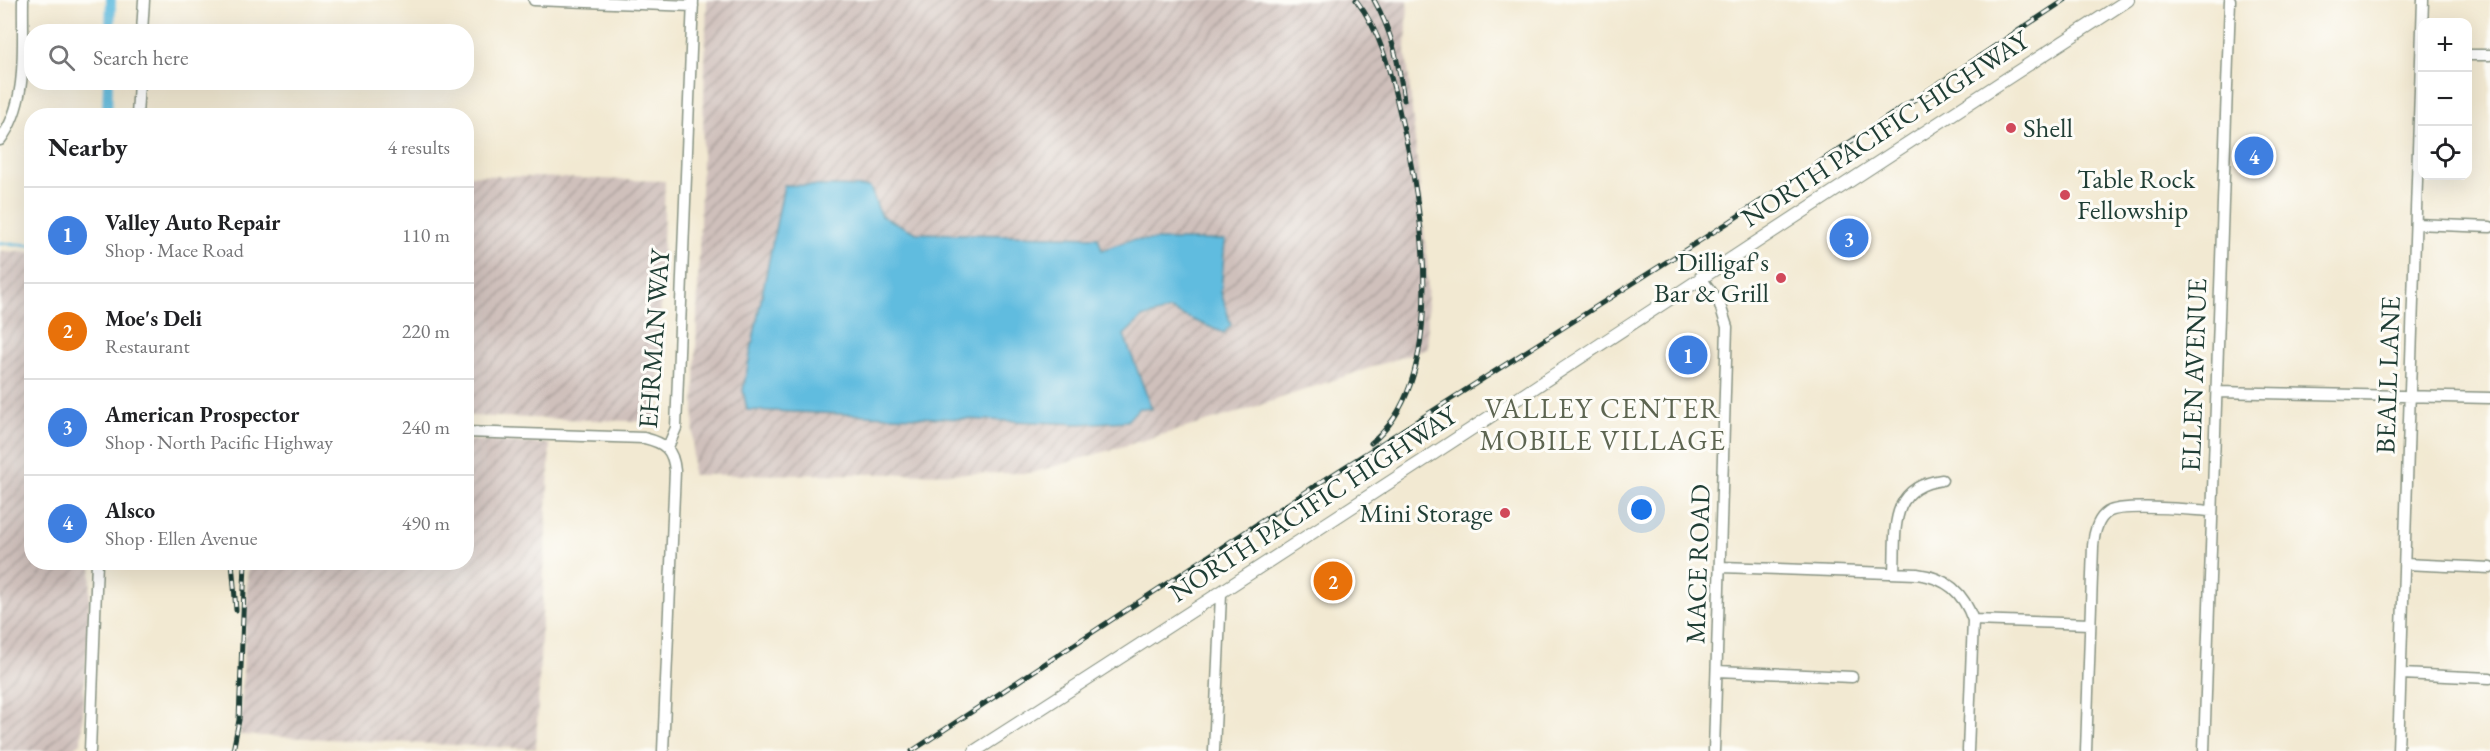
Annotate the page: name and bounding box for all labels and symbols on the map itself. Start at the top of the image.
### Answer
street label: NORTH PACIFIC HIGHWAY [1734,22,2036,235]
place label: Shell [2023,110,2073,145]
marker: Shell [2004,121,2018,135]
pin: 4 [2234,134,2274,178]
place label: Table Rock Fellowship [2077,161,2196,227]
marker: Table Rock Fellowship [2058,188,2072,202]
pin: 3 [1830,216,1868,260]
place label: Dilligaf's Bar & Grill [1654,244,1769,310]
street label: EHRMAN WAY [630,247,677,430]
marker: Dilligaf's Bar & Grill [1774,271,1788,285]
street label: ELLEN AVENUE [2173,278,2214,472]
street label: BEALL LANE [2367,296,2408,454]
pin: 1 [1668,332,1708,378]
district label: VALLEY CENTER MOBILE VILLAGE [1479,390,1727,458]
street label: NORTH PACIFIC HIGHWAY [1162,397,1464,610]
street label: MACE ROAD [1677,483,1718,645]
place label: Mini Storage [1359,495,1493,530]
your location [1627,495,1656,524]
marker: Mini Storage [1498,506,1512,520]
pin: 2 [1314,558,1352,604]

